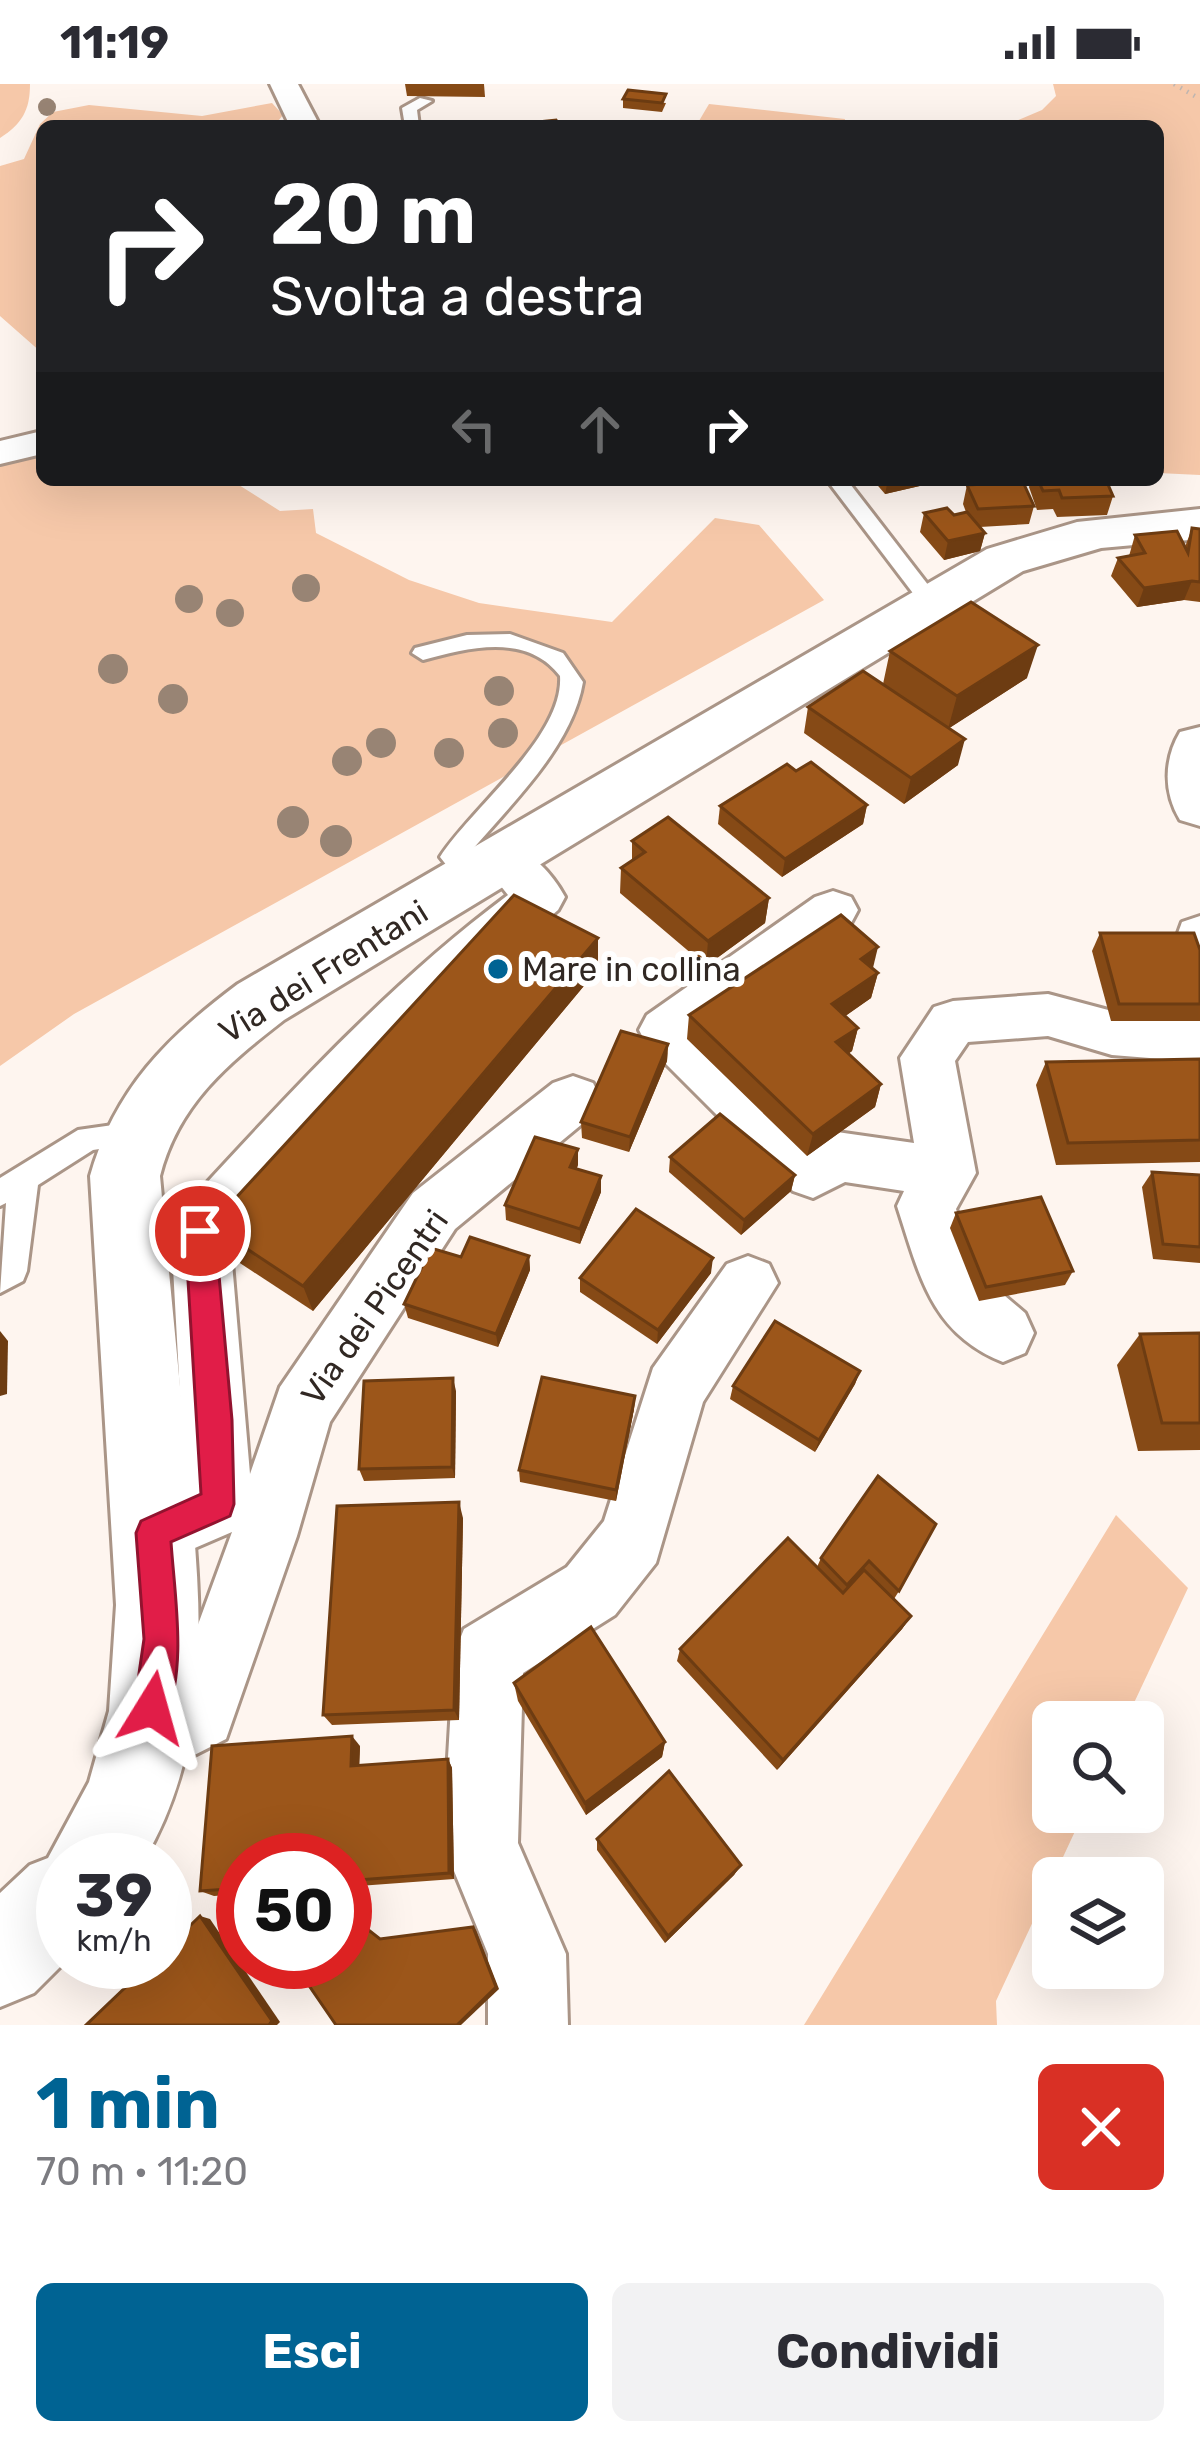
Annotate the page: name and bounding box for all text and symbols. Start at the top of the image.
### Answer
text: 11:19 [60,16,169,69]
text: 20 m [270,164,477,264]
icon: right [72,168,228,324]
text: Svolta a destra [270,265,644,329]
icon: left [441,396,507,462]
icon: ahead [567,396,633,462]
icon: right [693,396,759,462]
street label: Via dei Frentani [212,892,435,1051]
place label: Mare in collina [522,950,741,989]
marker: Mare in collina [485,956,511,982]
pin [149,1180,251,1282]
icon: arrive [167,1198,233,1264]
street label: Via dei Picentri [293,1202,456,1412]
position arrow [89,1645,215,1771]
map controls [1032,1701,1164,1989]
button: search [1032,1701,1164,1833]
speed limit sign: 50 [216,1833,372,1989]
button: layers [1032,1857,1164,1989]
text: 39 [75,1860,153,1931]
text: km/h [77,1923,151,1959]
text: 1 min [36,2061,220,2146]
button: close [1038,2064,1164,2190]
text: 70 m · 11:20 [36,2149,248,2195]
button: Esci [36,2283,588,2421]
button: Condividi [612,2283,1164,2421]

